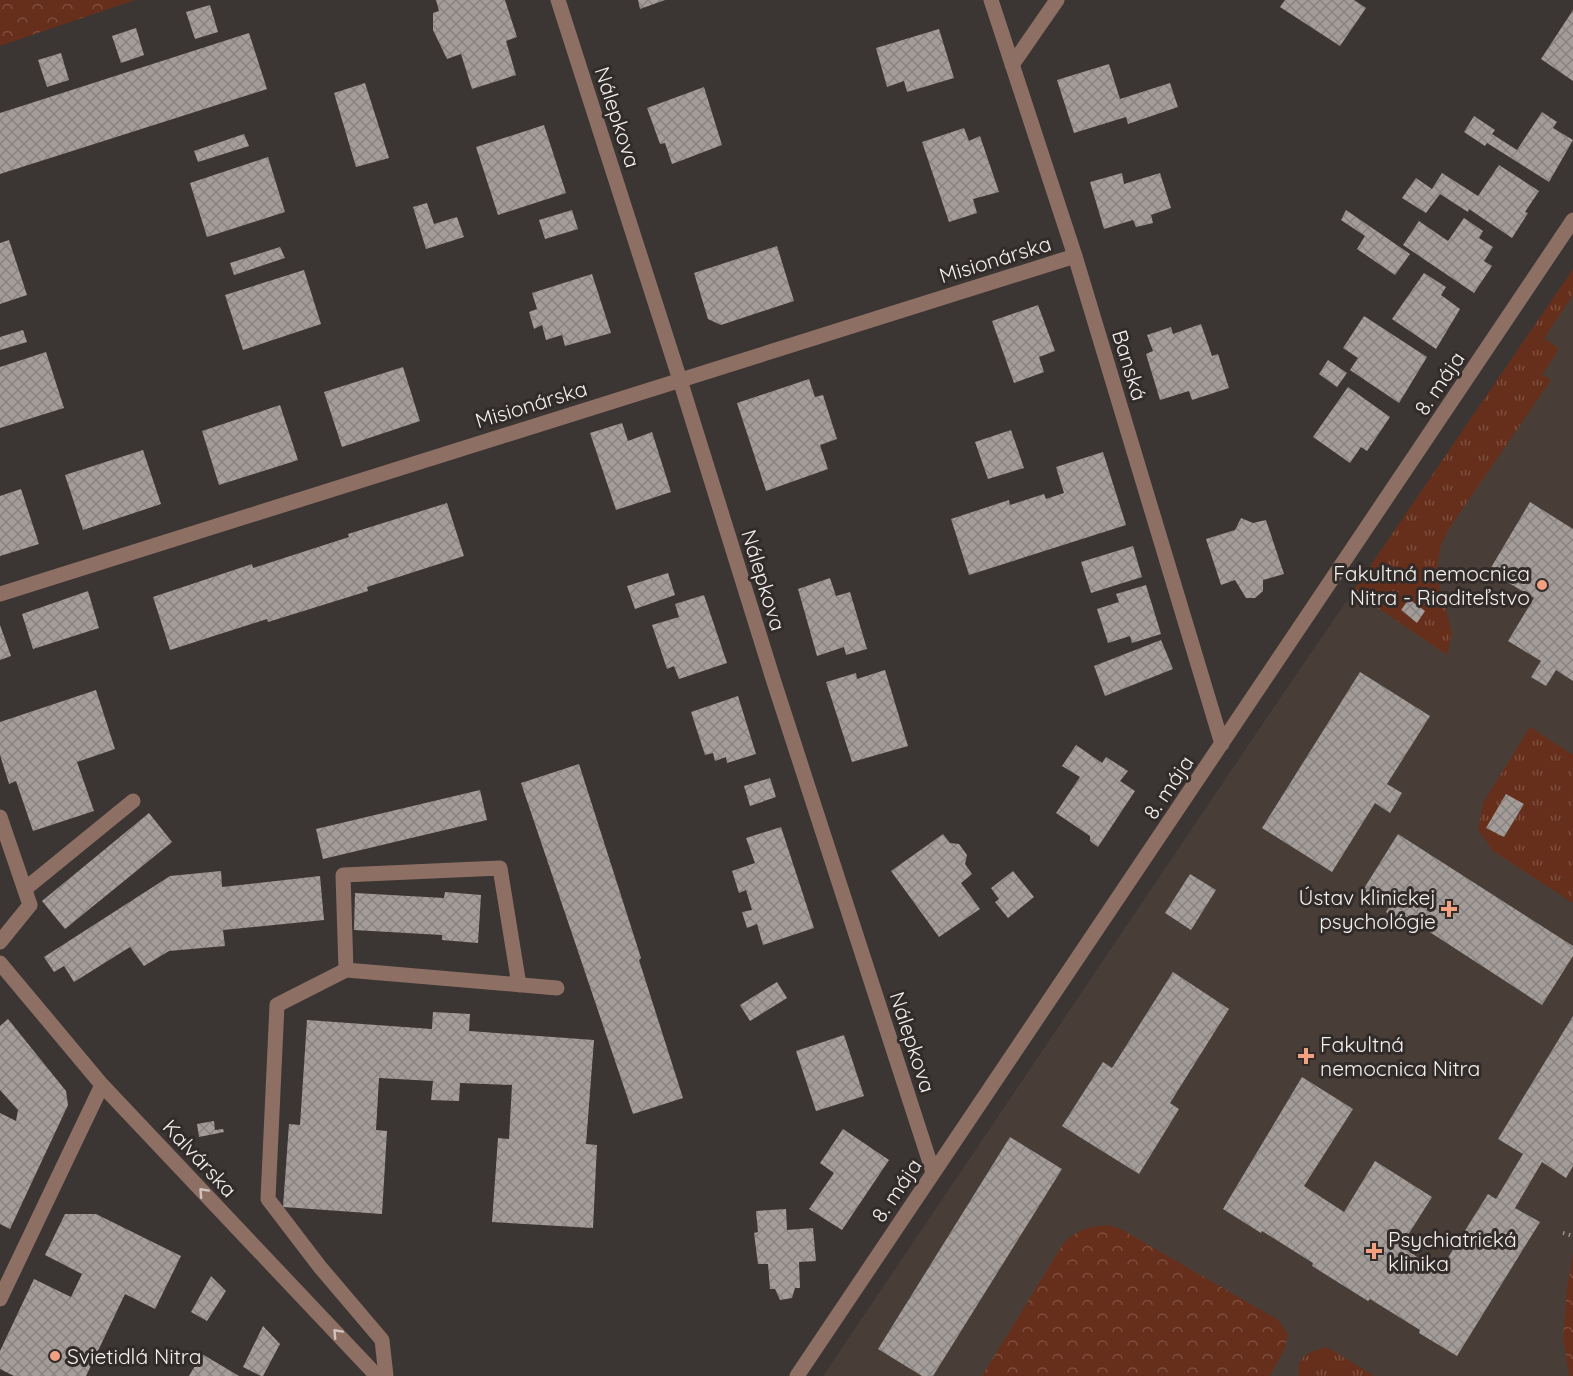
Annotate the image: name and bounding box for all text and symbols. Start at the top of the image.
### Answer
street label: Nálepkova [590,63,646,171]
street label: Misionárska [936,230,1054,288]
street label: Banská [1107,327,1153,403]
street label: 8. mája [1408,346,1470,420]
street label: Misionárska [472,375,590,433]
street label: Nálepkova [736,526,792,634]
place label: Fakultná nemocnica Nitra - Riaditeľstvo [1333,560,1530,610]
marker: Fakultná nemocnica Nitra - Riaditeľstvo [1535,578,1549,592]
street label: 8. mája [1137,750,1199,824]
place label: Ústav klinickej psychológie [1298,884,1436,934]
marker: Ústav klinickej psychológie [1440,900,1458,918]
street label: Nálepkova [885,988,941,1096]
place label: Fakultná nemocnica Nitra [1320,1031,1480,1081]
marker: Fakultná nemocnica Nitra [1297,1047,1315,1065]
street label: Kalvárska [157,1114,243,1202]
street label: 8. mája [865,1153,927,1227]
one-way arrow [199,1188,210,1198]
place label: Psychiatrická klinika [1388,1226,1517,1276]
marker: Psychiatrická klinika [1365,1242,1383,1260]
one-way arrow [333,1330,344,1340]
place label: Svietidlá Nitra [67,1343,201,1369]
marker: Svietidlá Nitra [48,1349,62,1363]

